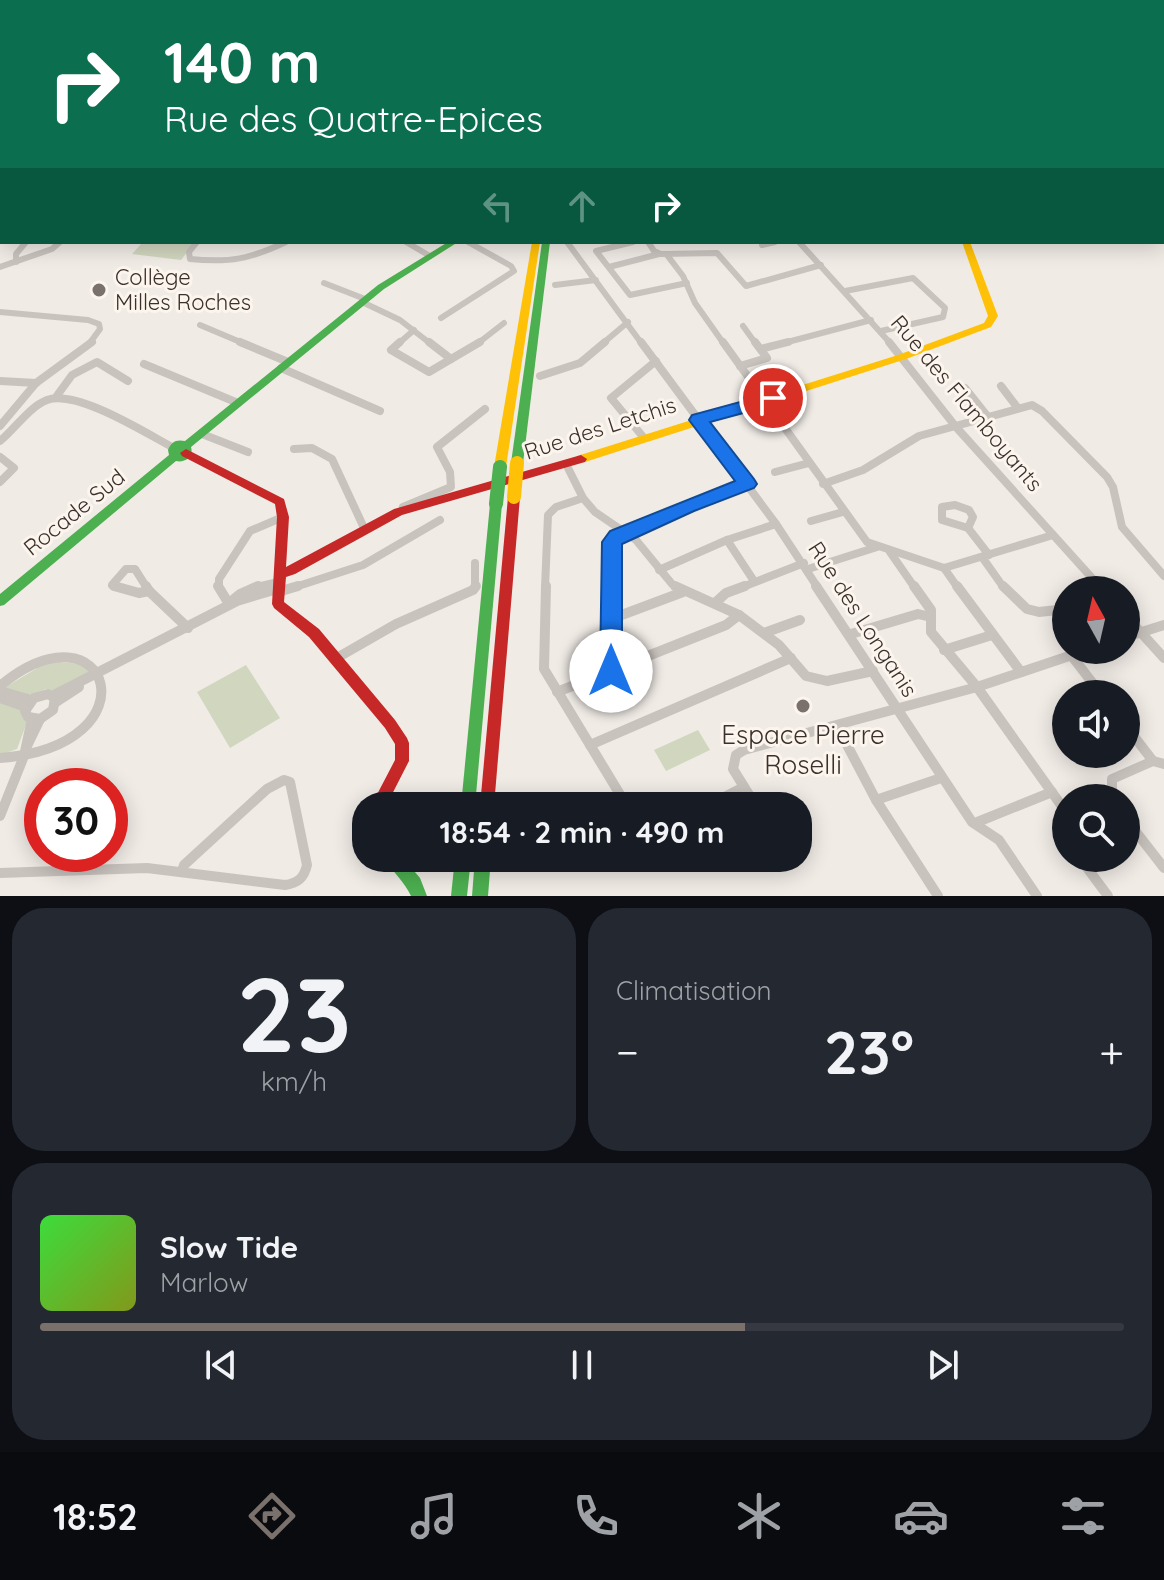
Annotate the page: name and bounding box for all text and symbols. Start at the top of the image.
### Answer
text: 140 m [164,27,320,97]
icon: right [32,32,136,136]
text: Rue des Quatre-Epices [164,96,543,141]
icon: left [476,184,520,228]
icon: ahead [560,184,604,228]
icon: right [644,184,688,228]
place label: Collège Milles Roches [115,263,251,316]
marker: Collège Milles Roches [90,281,108,299]
street label: Rue des Flamboyants [885,309,1049,497]
pin [739,364,807,432]
icon: arrive [751,376,795,420]
street label: Rue des Letchis [521,390,679,466]
street label: Rocade Sud [18,463,130,561]
street label: Rue des Longanis [802,536,924,702]
north arrow [1052,576,1140,664]
map controls [1052,576,1140,872]
position arrow [569,629,653,713]
button: sound [1052,680,1140,768]
marker: Espace Pierre Roselli [794,697,812,715]
place label: Espace Pierre Roselli [721,718,885,781]
speed limit sign: 30 [24,768,128,872]
button: search [1052,784,1140,872]
text: 18:54 · 2 min · 490 m [440,813,724,851]
text: 23 [236,948,352,1078]
text: Climatisation [616,974,772,1007]
text: 23° [824,1014,914,1089]
text: − [616,1024,639,1079]
text: + [1099,1024,1124,1079]
text: km/h [261,1065,327,1098]
text: Slow Tide [160,1228,298,1266]
text: Marlow [160,1266,248,1299]
icon: previous [199,1343,243,1387]
icon: pause [560,1343,604,1387]
icon: next [921,1343,965,1387]
icon: directions [244,1488,300,1544]
icon: music [406,1488,462,1544]
icon: phone [568,1488,624,1544]
icon: climate [731,1488,787,1544]
icon: car [893,1488,949,1544]
icon: filters [1055,1488,1111,1544]
text: 18:52 [53,1494,138,1539]

